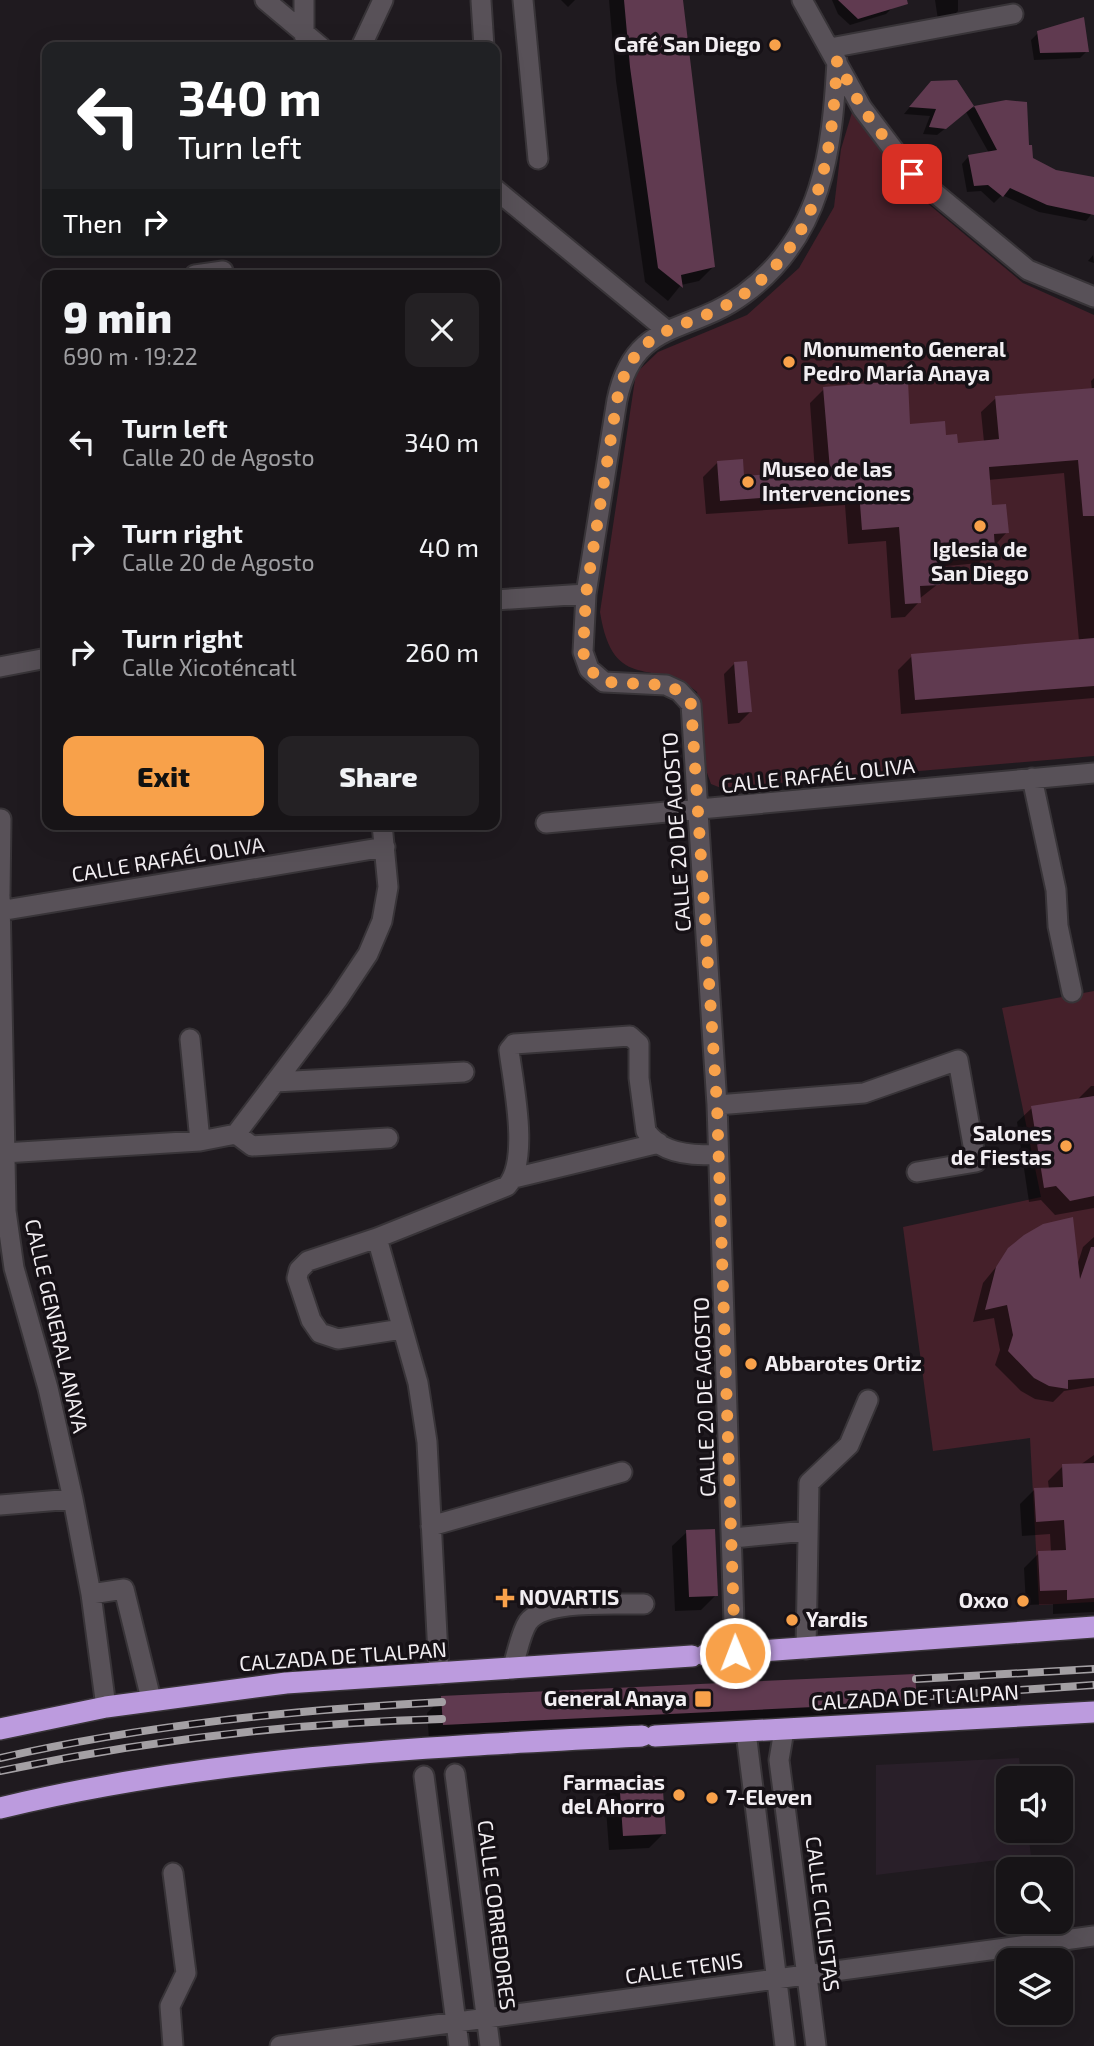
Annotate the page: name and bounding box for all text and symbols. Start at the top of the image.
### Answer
place label: Café San Diego [614,31,761,56]
marker: Café San Diego [767,37,783,53]
text: 340 m [178,67,322,126]
icon: left [63,70,154,161]
text: Turn left [178,127,302,165]
pin [882,144,942,204]
icon: arrive [893,155,931,193]
icon: right [136,203,174,241]
text: Then [63,207,122,238]
text: 9 min [63,291,172,341]
button: close [405,293,479,367]
place label: Monumento General Pedro María Anaya [803,336,1006,386]
text: 690 m · 19:22 [63,342,198,370]
marker: Monumento General Pedro María Anaya [781,354,797,370]
text: Turn left [122,412,228,443]
icon: left [63,423,101,461]
text: 340 m [404,426,479,457]
text: Calle 20 de Agosto [122,443,315,471]
place label: Museo de las Intervenciones [762,456,911,505]
marker: Museo de las Intervenciones [740,474,756,490]
text: Turn right [122,517,243,548]
marker: Iglesia de San Diego [972,518,988,534]
icon: right [63,528,101,566]
text: 40 m [419,531,479,562]
place label: Iglesia de San Diego [931,536,1029,585]
text: Calle 20 de Agosto [122,548,315,576]
text: Turn right [122,622,243,653]
icon: right [63,633,101,671]
text: 260 m [405,636,479,667]
text: Calle Xicoténcatl [122,653,297,681]
street label: CALLE 20 DE AGOSTO [656,731,695,933]
button: Exit [63,736,264,816]
button: Share [278,736,479,816]
street label: CALLE RAFAÉL OLIVA [720,752,916,797]
street label: CALLE RAFAÉL OLIVA [70,831,266,886]
place label: Salones de Fiestas [951,1120,1052,1169]
marker: Salones de Fiestas [1058,1138,1074,1154]
street label: CALLE GENERAL ANAYA [21,1216,94,1435]
street label: CALLE 20 DE AGOSTO [688,1297,719,1497]
place label: Abbarotes Ortiz [765,1350,922,1375]
marker: Abbarotes Ortiz [743,1356,759,1372]
place label: NOVARTIS [519,1584,619,1609]
place label: Oxxo [959,1587,1009,1612]
marker: NOVARTIS [497,1590,513,1606]
marker: Oxxo [1015,1593,1031,1609]
place label: Yardis [806,1606,868,1631]
marker: Yardis [784,1612,800,1628]
position arrow [698,1616,772,1690]
street label: CALZADA DE TLALPAN [238,1636,448,1675]
street label: CALZADA DE TLALPAN [810,1679,1020,1714]
place label: General Anaya [544,1685,687,1711]
marker: General Anaya [693,1689,713,1709]
map controls [996,1766,1073,2025]
button: sound [996,1766,1073,1843]
place label: Farmacias del Ahorro [561,1769,665,1818]
place label: 7-Eleven [726,1784,812,1809]
marker: Farmacias del Ahorro [671,1787,687,1803]
marker: 7-Eleven [704,1790,720,1806]
street label: CALLE CORREDORES [473,1818,522,2011]
street label: CALLE CICLISTAS [802,1835,845,1993]
button: search [996,1857,1073,1934]
street label: CALLE TENIS [623,1947,744,1988]
button: layers [996,1948,1073,2025]

